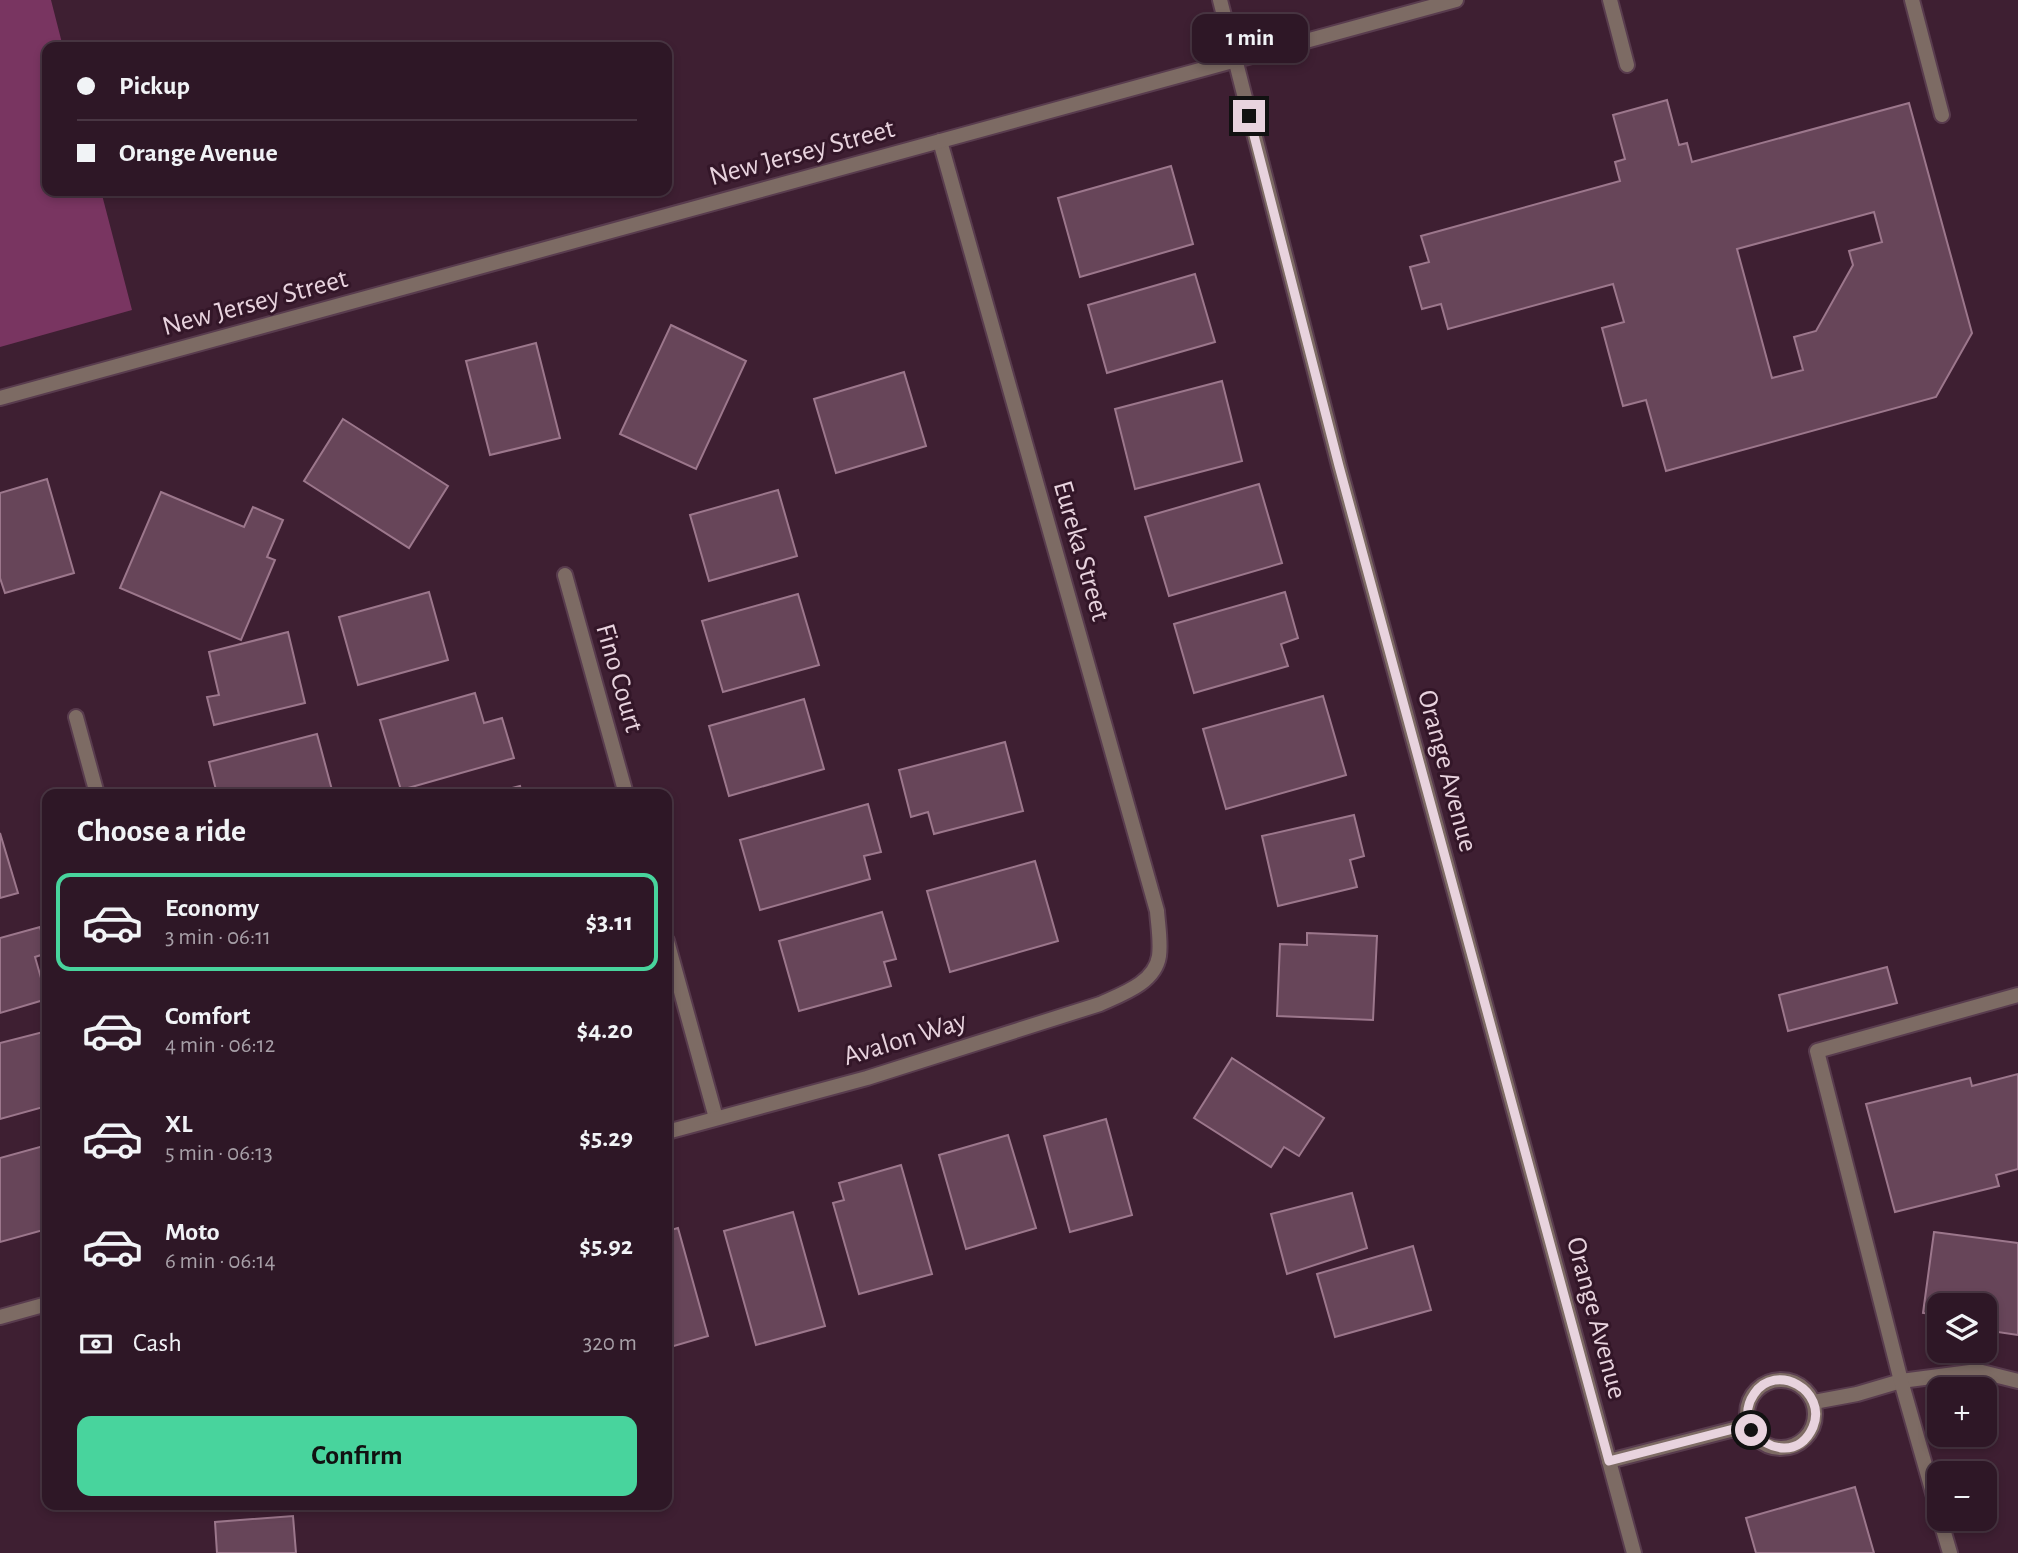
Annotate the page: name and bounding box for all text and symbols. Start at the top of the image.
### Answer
callout: 1 min [1191,15,1307,64]
text: 1 min [1226,27,1274,50]
text: Pickup [119,73,190,99]
route end [1233,100,1265,132]
street label: New Jersey Street [706,115,898,191]
text: Orange Avenue [119,140,278,166]
street label: New Jersey Street [159,265,351,341]
street label: Eureka Street [1048,478,1114,624]
street label: Fino Court [590,621,648,735]
street label: Orange Avenue [1412,687,1482,855]
text: Choose a ride [77,815,246,847]
icon: car [81,891,144,954]
text: Economy [165,895,259,921]
text: $3.11 [585,909,633,935]
text: 3 min · 06:11 [165,926,271,949]
icon: car [81,999,144,1062]
text: Comfort [165,1003,250,1029]
street label: Avalon Way [840,1007,970,1071]
text: $4.20 [576,1017,633,1043]
text: 4 min · 06:12 [165,1034,275,1057]
icon: car [81,1107,144,1170]
text: XL [165,1111,192,1137]
text: $5.29 [579,1125,633,1151]
text: 5 min · 06:13 [165,1142,273,1165]
icon: car [81,1215,144,1278]
text: Moto [165,1219,220,1245]
text: $5.92 [579,1233,633,1259]
street label: Orange Avenue [1561,1234,1631,1402]
text: 6 min · 06:14 [165,1250,276,1273]
map controls [1927,1293,1997,1531]
button: layers [1927,1293,1997,1363]
icon: cash [77,1325,115,1363]
text: Cash [133,1330,182,1356]
text: 320 m [583,1332,637,1355]
button: + [1927,1377,1997,1447]
route start [1735,1414,1767,1446]
button: Confirm [77,1416,637,1496]
button: − [1927,1461,1997,1531]

